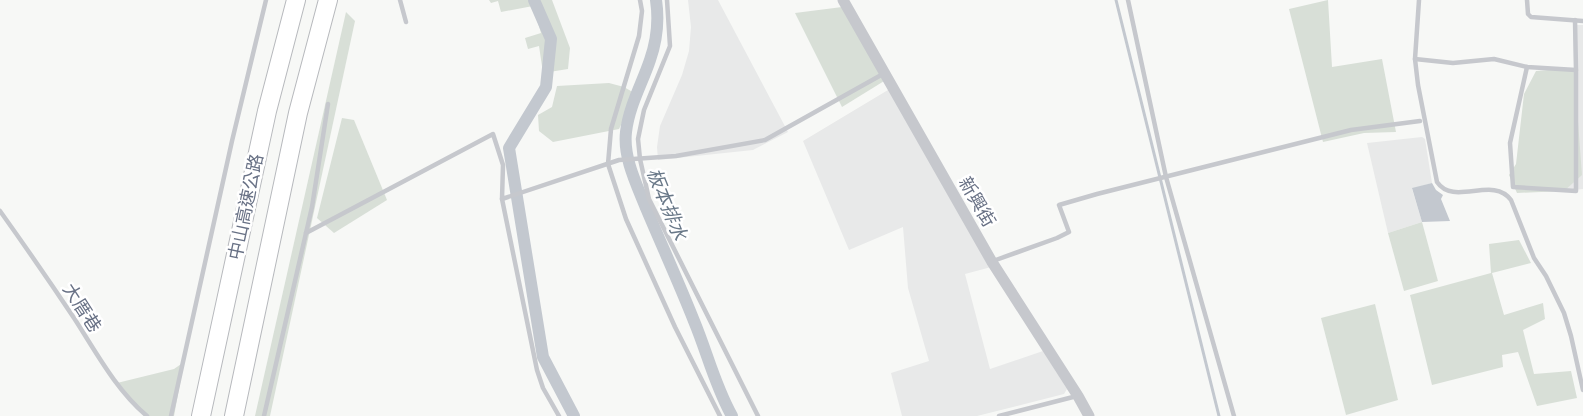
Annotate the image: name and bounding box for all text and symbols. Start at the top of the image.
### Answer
street label: 中山高速公路 [224,152,268,262]
water label: 板本排水 [642,164,692,244]
street label: 新興街 [954,173,1000,231]
street label: 大厝巷 [58,279,106,337]

